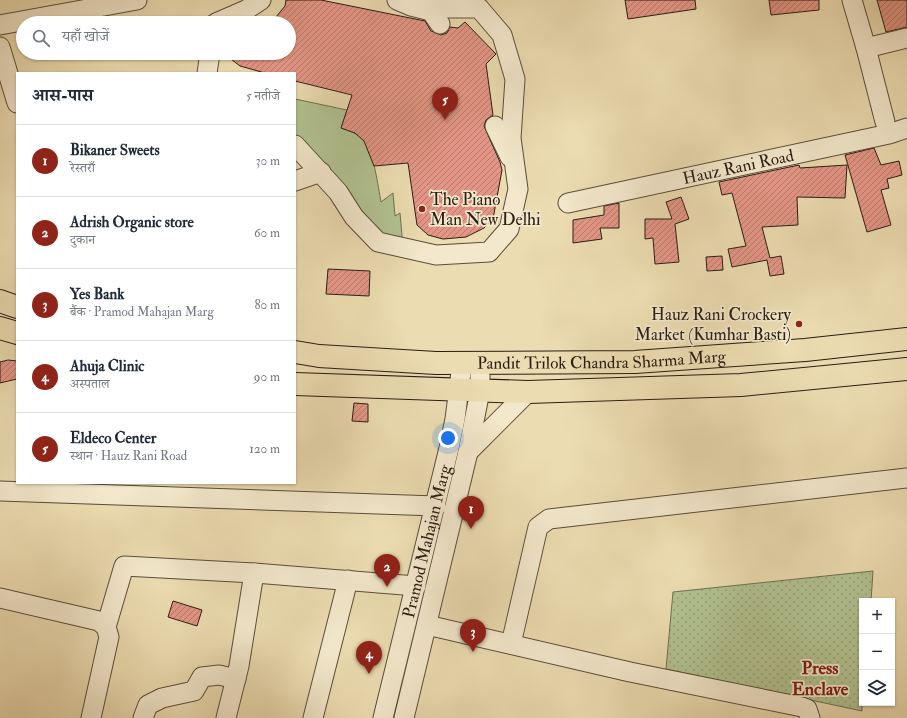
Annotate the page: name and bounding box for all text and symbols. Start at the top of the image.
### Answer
search box [16,16,296,60]
icon: search [30,27,52,49]
text: यहाँ खोजें [62,27,109,46]
text: आस-पास [32,85,93,106]
pin: 5 [432,87,458,120]
text: 5 नतीजे [246,88,280,104]
text: Bikaner Sweets [70,141,160,160]
street label: Hauz Rani Road [681,144,796,189]
text: 1 [43,153,47,169]
text: 30 m [256,153,280,169]
text: रेस्तराँ [70,160,95,176]
place label: The Piano Man New Delhi [430,189,541,230]
marker: The Piano Man New Delhi [417,204,427,214]
text: Adrish Organic store [70,213,194,232]
text: 2 [42,225,48,241]
text: 60 m [254,225,280,241]
text: दुकान [70,232,95,248]
text: Yes Bank [70,285,124,304]
text: 3 [43,297,48,313]
text: 80 m [254,297,280,313]
text: बैंक · Pramod Mahajan Marg [70,304,214,320]
place label: Hauz Rani Crockery Market (Kumhar Basti) [635,304,792,345]
marker: Hauz Rani Crockery Market (Kumhar Basti) [794,319,804,329]
street label: Pandit Trilok Chandra Sharma Marg [477,345,727,373]
text: Ahuja Clinic [70,357,144,376]
text: 4 [41,369,49,385]
text: 90 m [254,369,280,385]
text: अस्पताल [70,376,110,392]
your location [438,428,458,448]
text: Eldeco Center [70,429,156,448]
text: 5 [42,441,48,457]
text: 120 m [249,441,280,457]
text: स्थान · Hauz Rani Road [70,448,187,464]
street label: Pramod Mahajan Marg [397,462,455,620]
pin: 1 [458,496,484,529]
pin: 2 [374,554,400,587]
map controls [859,598,895,706]
button: + [859,598,895,634]
pin: 3 [460,619,486,652]
button: − [859,634,895,670]
pin: 4 [356,641,382,674]
district label: Press Enclave [792,657,849,701]
button: layers [859,670,895,706]

